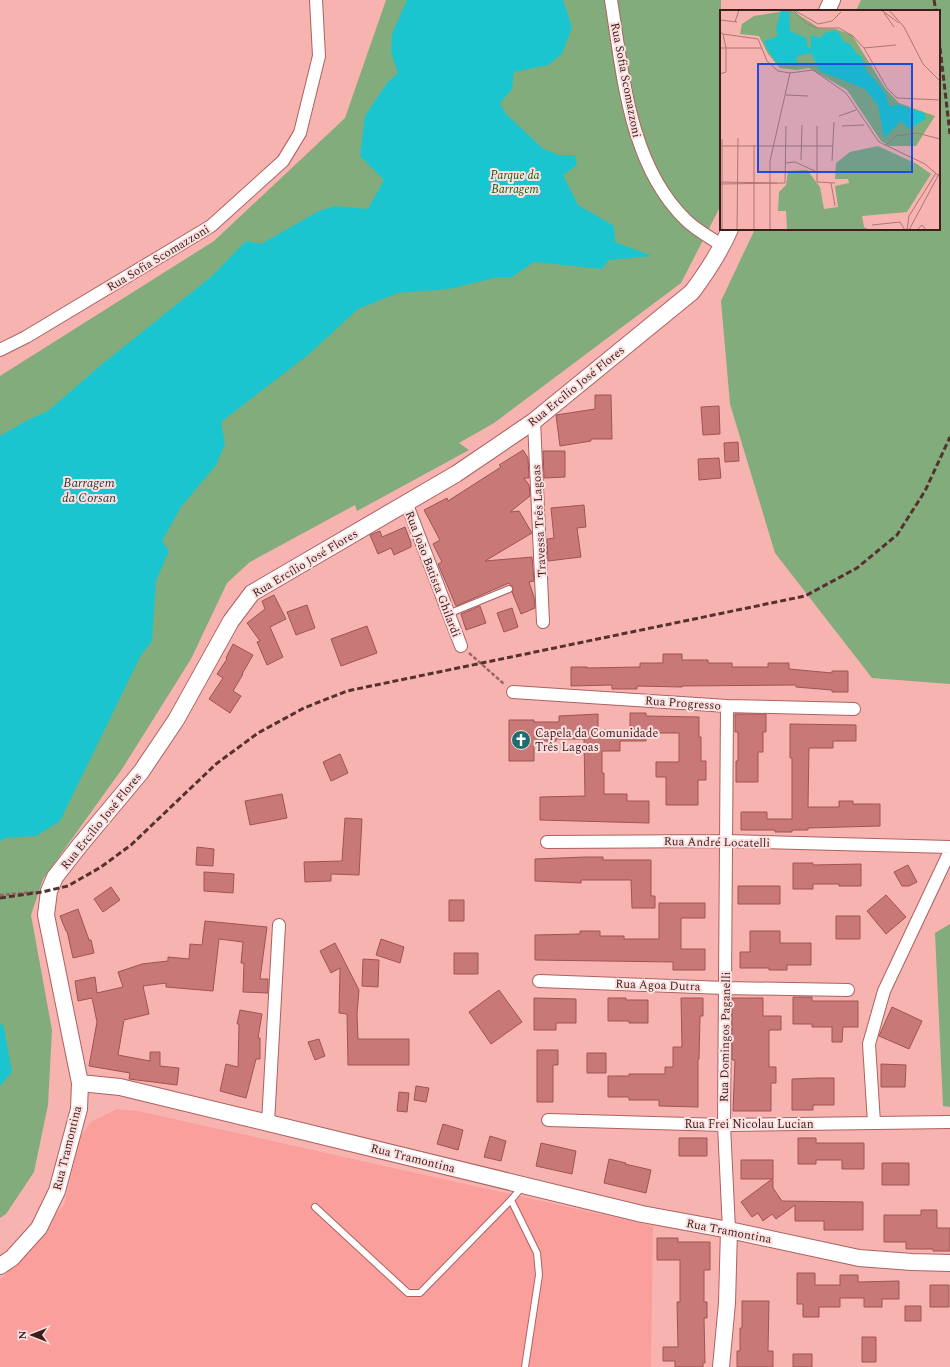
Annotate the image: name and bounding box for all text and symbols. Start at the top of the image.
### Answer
inset map [720,10,940,230]
street label: Rua Sofia Scomazzoni [605,21,646,139]
park label: Parque da Barragem [490,166,540,199]
street label: Rua Sofia Scomazzoni [103,220,213,297]
street label: Rua Ercílio José Flores [524,341,629,432]
street label: Travessa Três Lagoas [527,464,552,578]
water label: Barragem da Corsan [62,473,116,508]
street label: Rua João Batista Ghilardi [400,508,466,641]
street label: Rua Ercílio José Flores [249,524,362,603]
street label: Rua Progresso [644,691,722,716]
place label: Capela da Comunidade Três Lagoas [535,724,658,757]
church icon: Capela da Comunidade Três Lagoas [510,729,532,751]
street label: Rua Ercílio José Flores [56,769,147,874]
street label: Rua André Locatelli [664,832,771,853]
street label: Rua Domingos Paganelli [715,971,736,1102]
street label: Rua Agoa Dutra [615,975,701,996]
street label: Rua Tramontina [48,1104,87,1192]
street label: Rua Frei Nicolau Lucian [684,1115,814,1134]
street label: Rua Tramontina [369,1139,457,1178]
street label: Rua Tramontina [685,1214,773,1249]
north arrow [12,1315,52,1355]
text: N [14,1330,31,1339]

